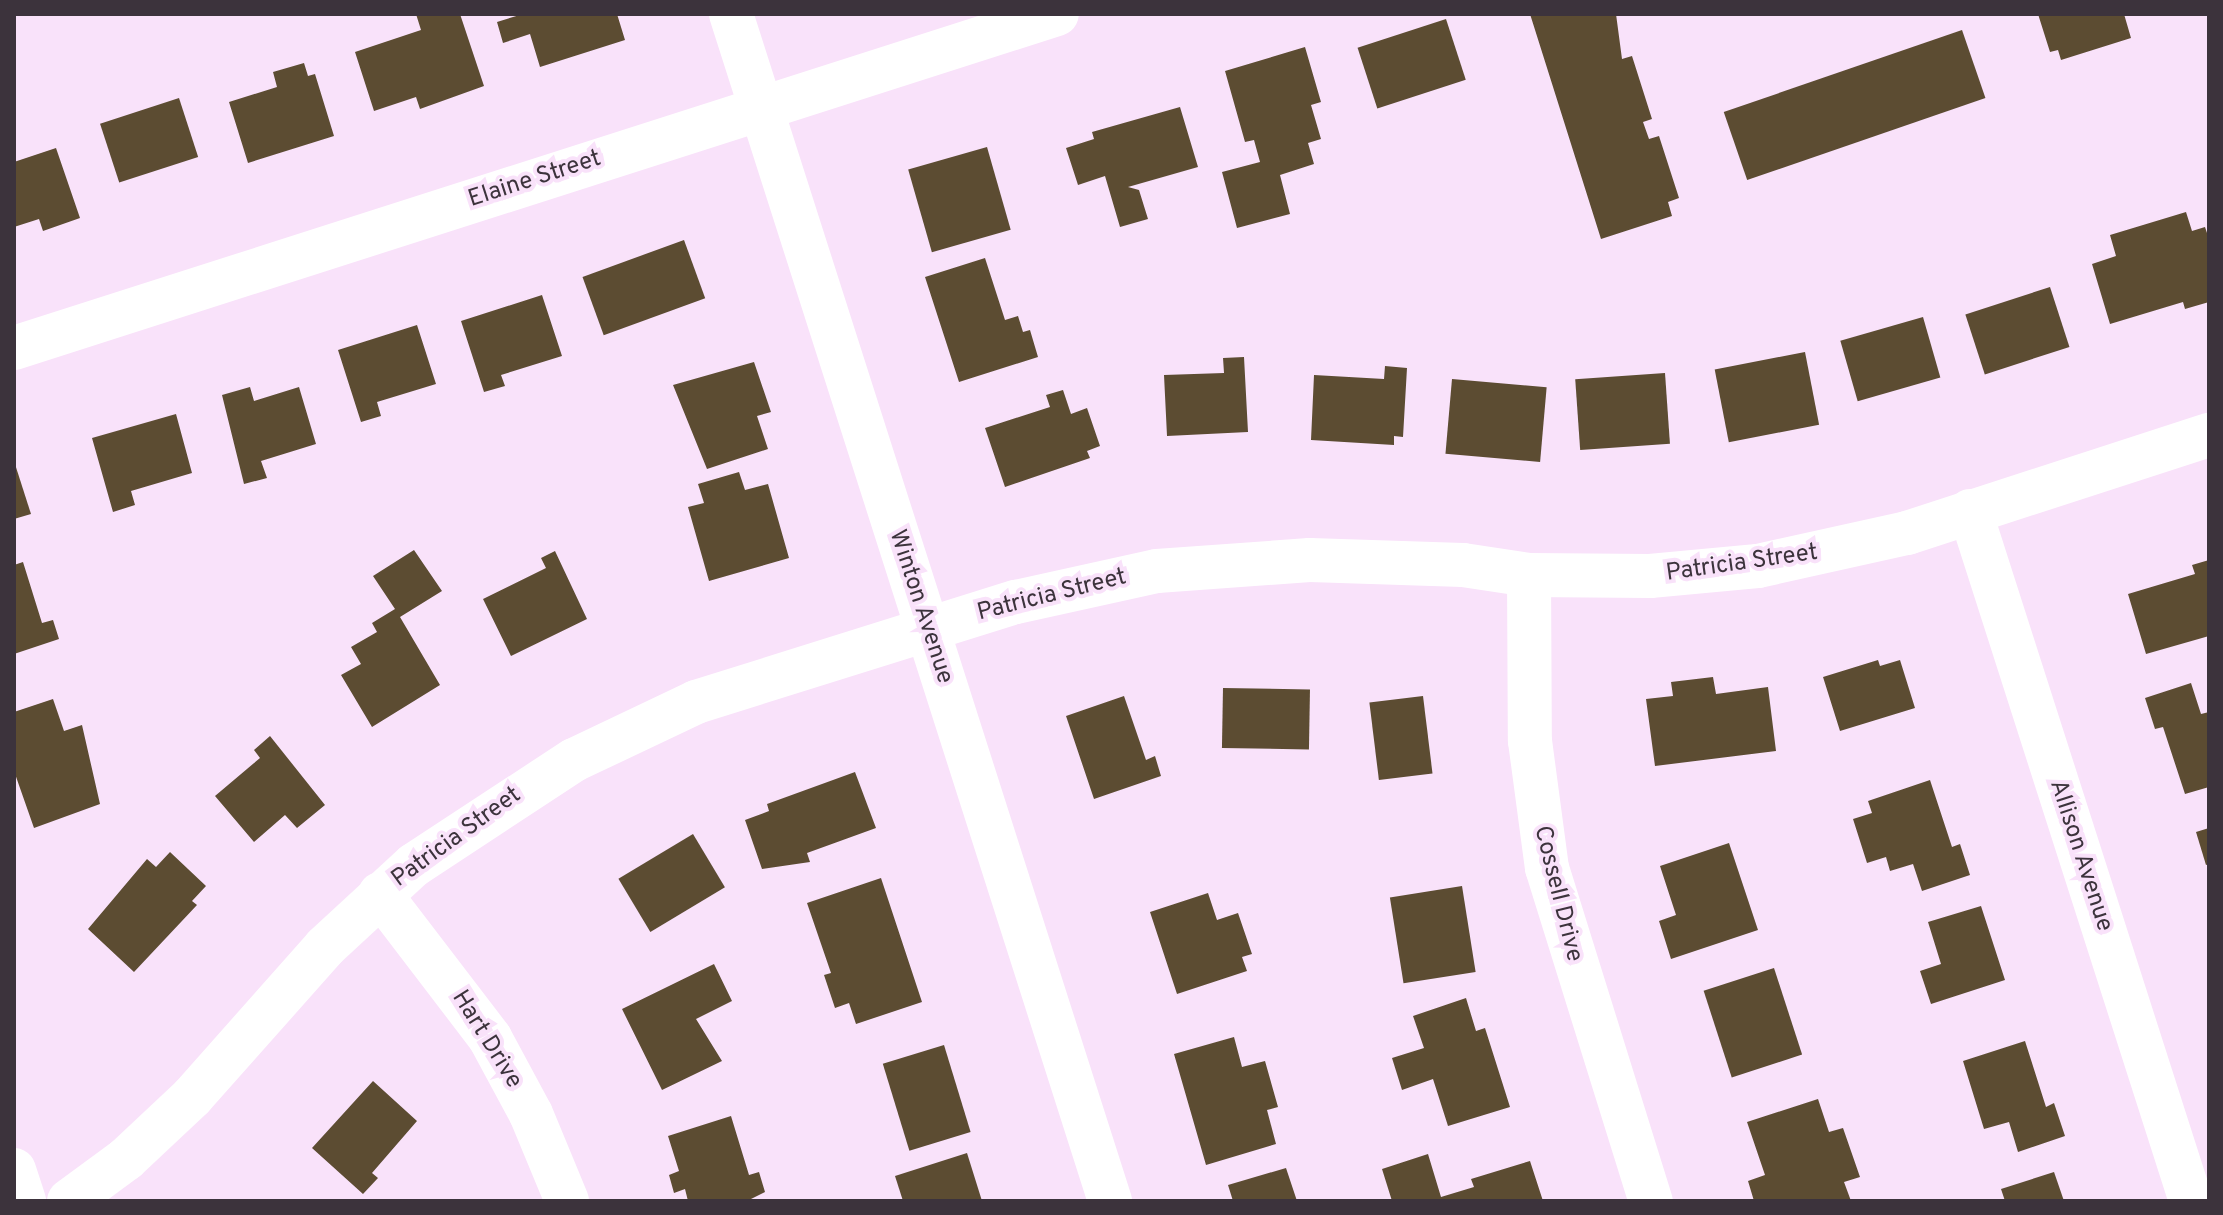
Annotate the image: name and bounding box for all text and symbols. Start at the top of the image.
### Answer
street label: Elaine Street [465,145,605,215]
street label: Winton Avenue [881,526,959,688]
street label: Patricia Street [1664,539,1820,589]
street label: Patricia Street [974,564,1130,628]
street label: Allison Avenue [2042,776,2118,936]
street label: Patricia Street [387,781,527,895]
street label: Cossell Drive [1526,823,1588,965]
street label: Hart Drive [445,986,527,1094]

